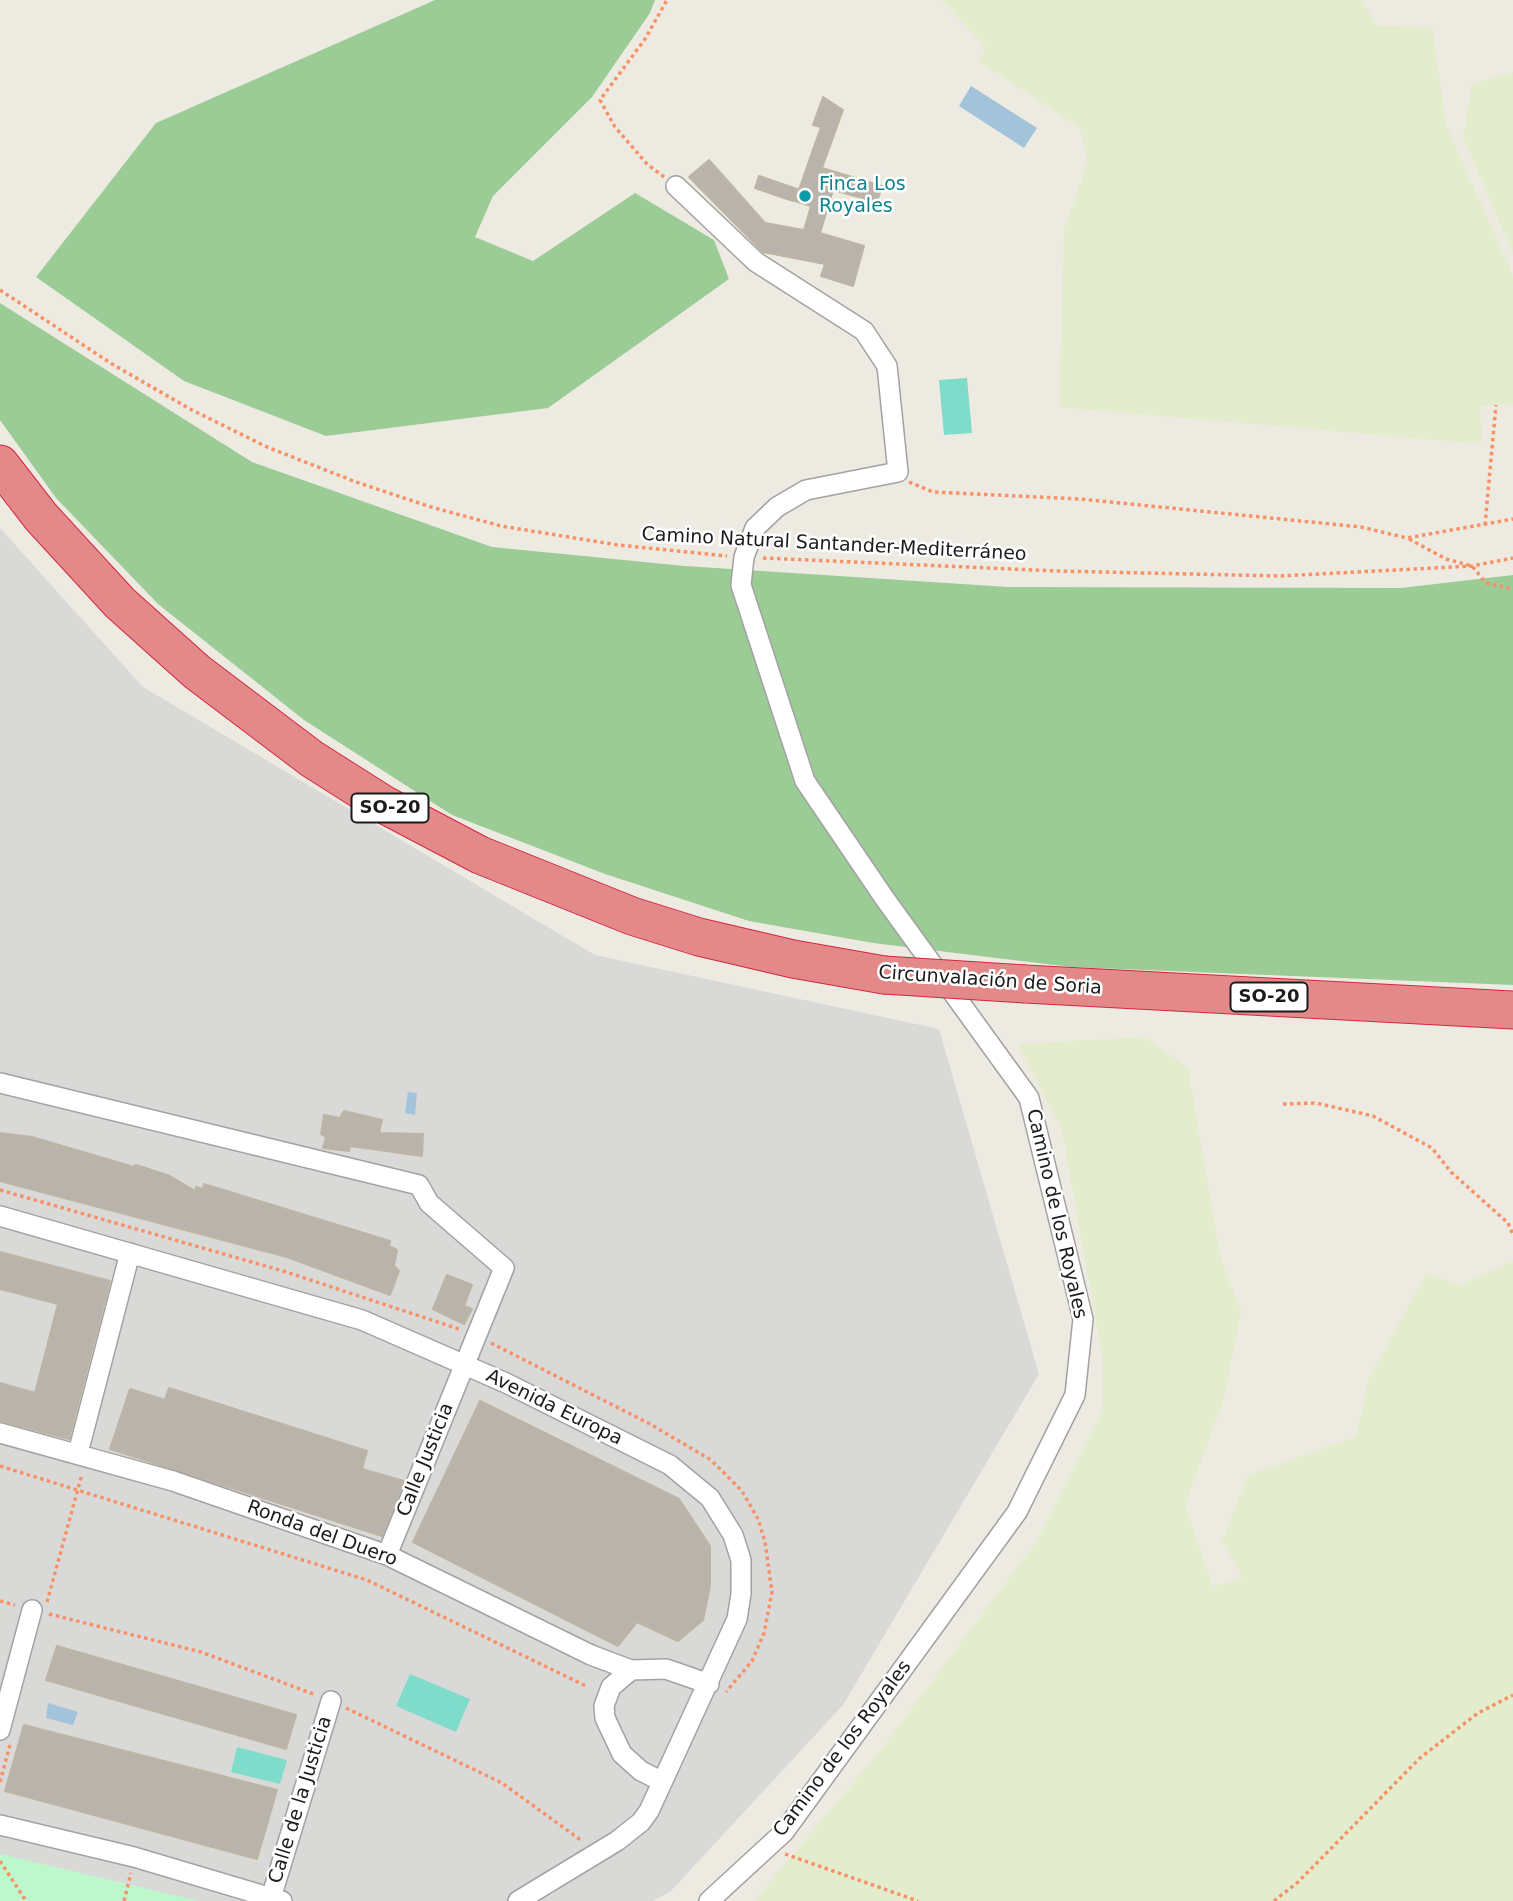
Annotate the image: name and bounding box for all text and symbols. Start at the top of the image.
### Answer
place label: Finca Los Royales [819,174,906,218]
marker: Finca Los Royales [797,188,813,204]
street label: Camino Natural Santander-Mediterráneo [641,524,1027,566]
road number: SO-20 [352,794,428,822]
street label: Circunvalación de Soria [878,962,1102,1000]
road number: SO-20 [1230,982,1308,1012]
street label: Camino de los Royales [1021,1107,1091,1321]
street label: Avenida Europa [482,1365,626,1451]
street label: Calle Justicia [393,1400,459,1520]
street label: Ronda del Duero [244,1496,400,1572]
street label: Camino de los Royales [769,1656,917,1842]
street label: Calle de la Justicia [265,1714,337,1886]

